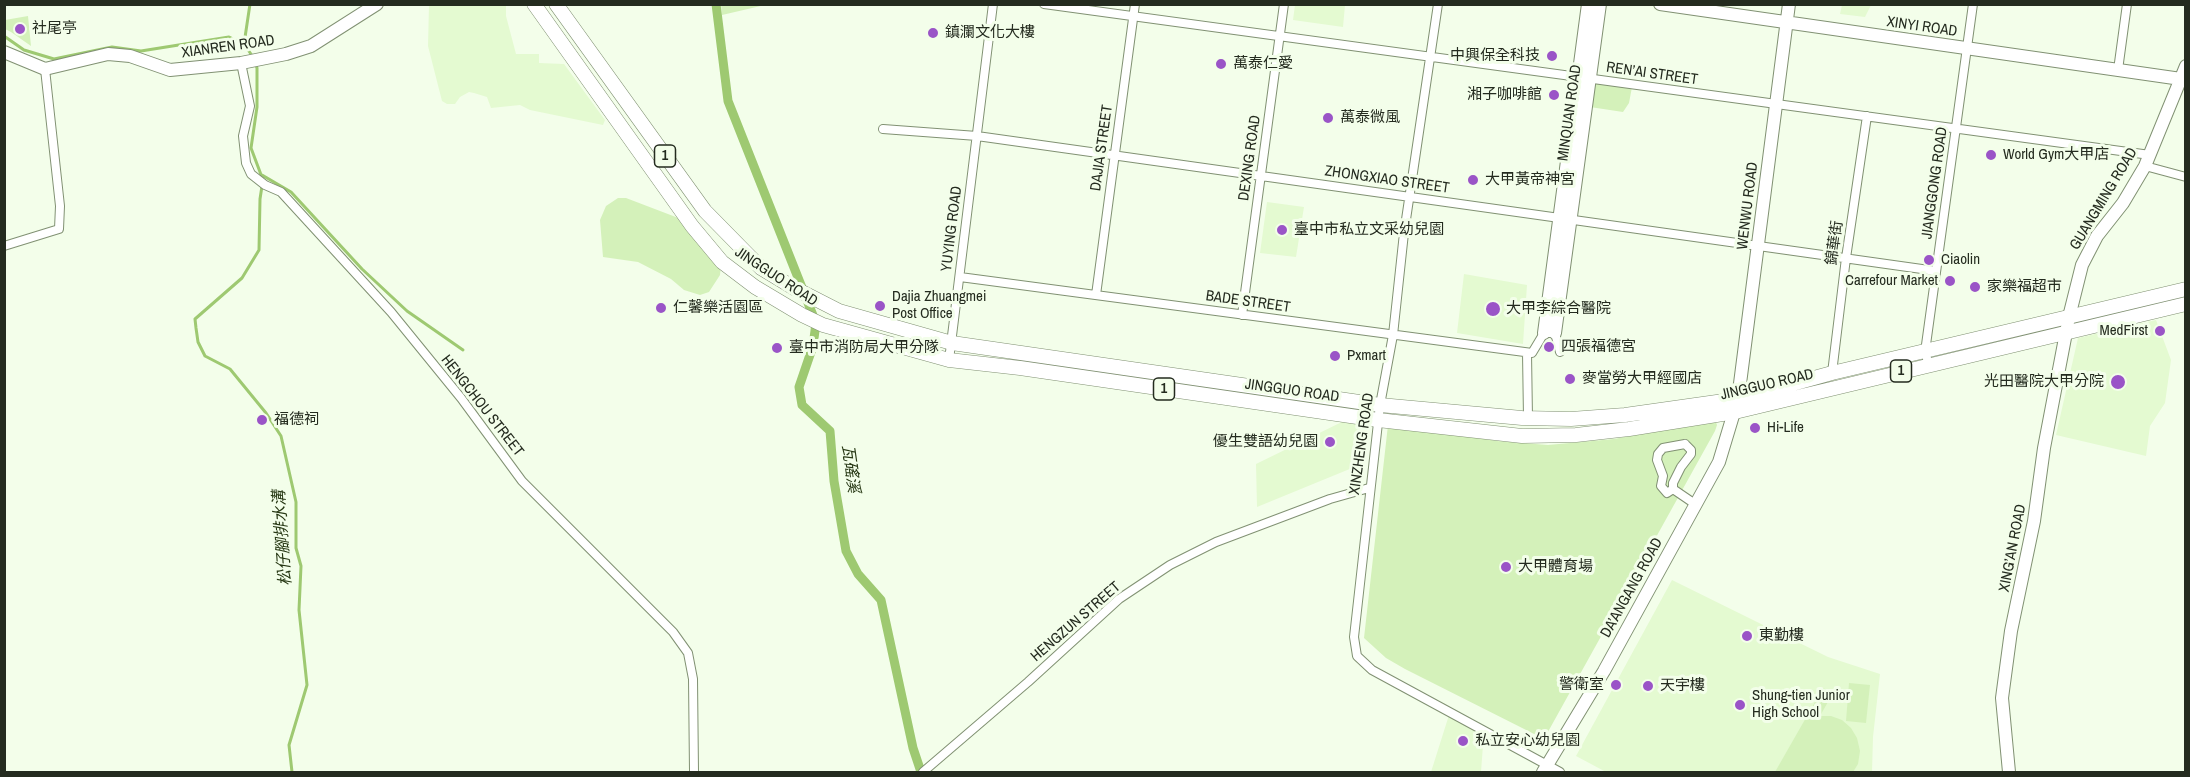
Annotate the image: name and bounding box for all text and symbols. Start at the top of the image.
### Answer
street label: XINYI ROAD [1886,13,1958,41]
place label: 社尾亭 [32,20,77,38]
marker: 社尾亭 [13,22,27,36]
place label: 鎮瀾文化大樓 [945,24,1035,42]
marker: 鎮瀾文化大樓 [926,26,940,40]
street label: XIANREN ROAD [180,32,276,62]
place label: 中興保全科技 [1450,47,1540,65]
marker: 中興保全科技 [1545,49,1559,63]
place label: 萬泰仁愛 [1233,55,1293,73]
marker: 萬泰仁愛 [1214,57,1228,71]
street label: REN’AI STREET [1605,59,1699,89]
street label: MINQUAN ROAD [1554,64,1586,162]
place label: 湘子咖啡館 [1467,86,1542,104]
marker: 湘子咖啡館 [1547,88,1561,102]
street label: DAJIA STREET [1087,104,1117,192]
place label: 萬泰微風 [1340,109,1400,127]
marker: 萬泰微風 [1321,111,1335,125]
street label: DEXING ROAD [1235,114,1265,202]
street label: JIANGGONG ROAD [1918,126,1952,240]
road number: 1 [654,145,676,167]
street label: GUANGMING ROAD [2066,145,2142,253]
place label: World Gym大甲店 [2003,146,2109,164]
marker: World Gym大甲店 [1984,148,1998,162]
street label: WENWU ROAD [1734,161,1762,251]
street label: ZHONGXIAO STREET [1323,162,1451,198]
place label: 大甲黃帝神宮 [1485,171,1575,189]
marker: 大甲黃帝神宮 [1466,173,1480,187]
street label: YUYING ROAD [938,185,966,273]
street label: 錦華街 [1823,219,1847,267]
place label: 臺中市私立文采幼兒園 [1294,221,1444,239]
marker: 臺中市私立文采幼兒園 [1275,223,1289,237]
street label: JINGGUO ROAD [731,244,821,310]
place label: Ciaolin [1941,251,1980,269]
marker: Ciaolin [1922,253,1936,267]
place label: Carrefour Market [1845,272,1938,290]
marker: Carrefour Market [1943,274,1957,288]
place label: 家樂福超市 [1987,278,2062,296]
marker: 家樂福超市 [1968,280,1982,294]
street label: BADE STREET [1204,287,1292,317]
place label: Dajia Zhuangmei Post Office [892,288,986,323]
place label: 仁馨樂活園區 [673,299,763,317]
marker: Dajia Zhuangmei Post Office [873,299,887,313]
marker: 大甲李綜合醫院 [1484,300,1502,318]
place label: 大甲李綜合醫院 [1506,300,1611,318]
marker: 仁馨樂活園區 [654,301,668,315]
place label: MedFirst [2099,322,2148,340]
marker: MedFirst [2153,324,2167,338]
place label: 四張福德宮 [1561,338,1636,356]
place label: 臺中市消防局大甲分隊 [789,339,939,357]
marker: 四張福德宮 [1542,340,1556,354]
marker: 臺中市消防局大甲分隊 [770,341,784,355]
place label: Pxmart [1347,347,1386,365]
marker: Pxmart [1328,349,1342,363]
street label: HENGCHOU STREET [437,352,527,460]
road number: 1 [1890,360,1912,382]
street label: JINGGUO ROAD [1719,366,1815,404]
place label: 麥當勞大甲經國店 [1582,370,1702,388]
marker: 麥當勞大甲經國店 [1563,372,1577,386]
place label: 光田醫院大甲分院 [1984,373,2104,391]
marker: 光田醫院大甲分院 [2109,373,2127,391]
street label: JINGGUO ROAD [1244,375,1340,407]
road number: 1 [1154,378,1174,400]
street label: XINZHENG ROAD [1346,392,1378,496]
place label: 福德祠 [274,411,319,429]
marker: 福德祠 [255,413,269,427]
place label: Hi-Life [1767,419,1804,437]
marker: Hi-Life [1748,421,1762,435]
place label: 優生雙語幼兒園 [1213,433,1318,451]
marker: 優生雙語幼兒園 [1323,435,1337,449]
water label: 瓦磘溪 [837,444,863,494]
water label: 松仔腳排水溝 [270,489,296,587]
street label: XING’AN ROAD [1996,503,2030,593]
street label: DA’ANGANG ROAD [1597,535,1667,641]
place label: 大甲體育場 [1518,558,1593,576]
marker: 大甲體育場 [1499,560,1513,574]
street label: HENGZUN STREET [1028,578,1124,666]
place label: 東勤樓 [1759,627,1804,645]
marker: 東勤樓 [1740,629,1754,643]
place label: 警衛室 [1559,676,1604,694]
place label: 天宇樓 [1660,677,1705,695]
marker: 警衛室 [1609,678,1623,692]
marker: 天宇樓 [1641,679,1655,693]
place label: Shung-tien Junior High School [1752,687,1850,722]
marker: Shung-tien Junior High School [1733,698,1747,712]
place label: 私立安心幼兒園 [1475,732,1580,750]
marker: 私立安心幼兒園 [1456,734,1470,748]

